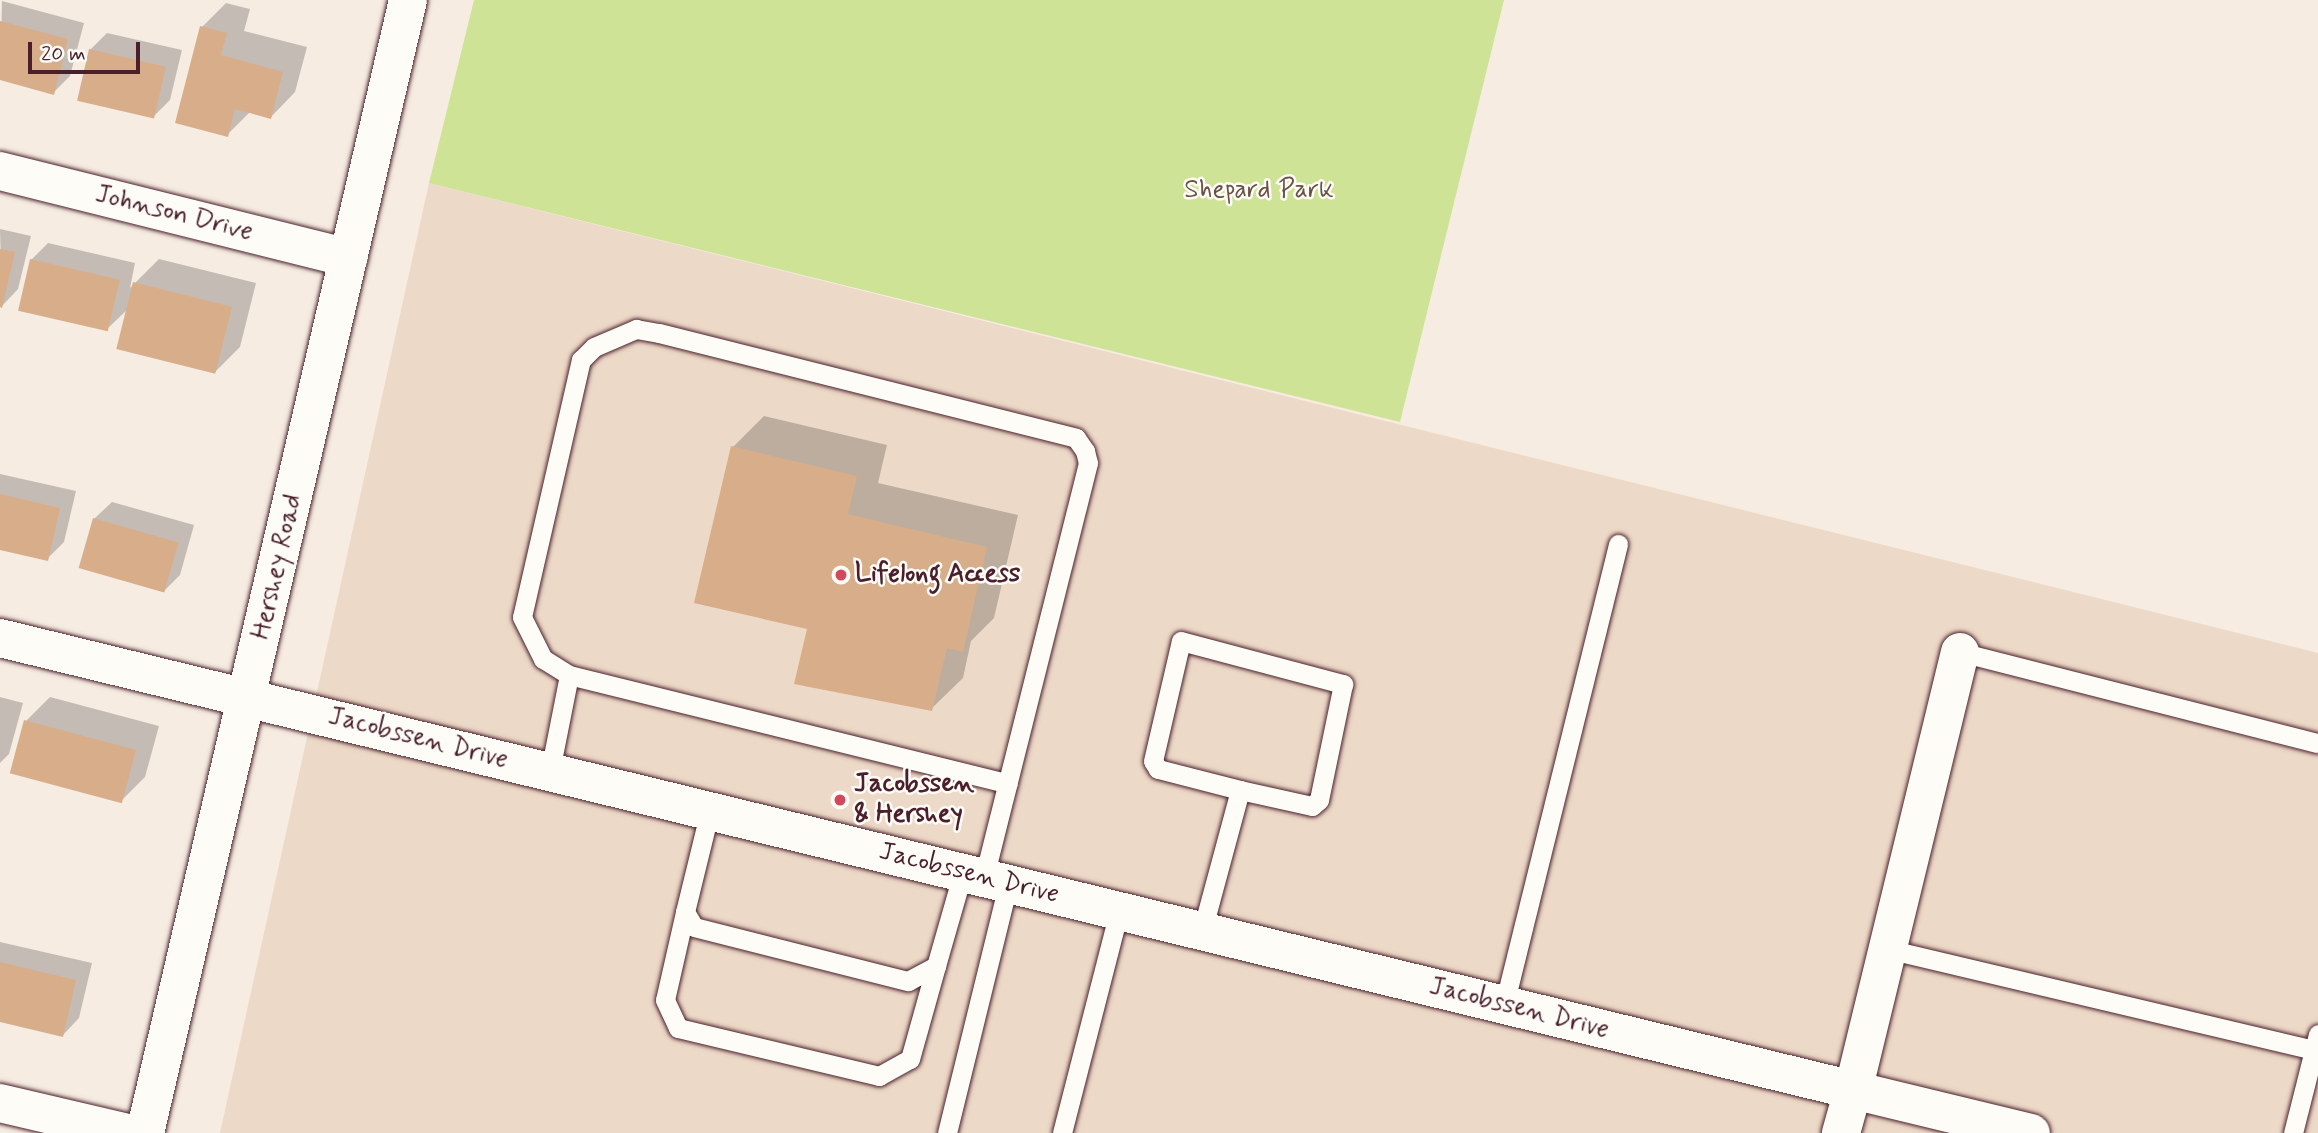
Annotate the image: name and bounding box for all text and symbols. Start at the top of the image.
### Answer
scale bar [32,28,144,72]
text: 20 m [41,40,86,68]
park label: Shepard Park [1187,175,1331,207]
street label: Johnson Drive [93,180,255,248]
street label: Hershey Road [246,492,310,642]
place label: Lifelong Access [855,559,1020,591]
marker: Lifelong Access [833,567,849,583]
street label: Jacobssen Drive [325,702,511,776]
place label: Jacobssen & Hershey [854,769,974,830]
marker: Jacobssen & Hershey [832,792,848,808]
street label: Jacobssen Drive [876,837,1062,911]
street label: Jacobssen Drive [1426,972,1612,1046]

